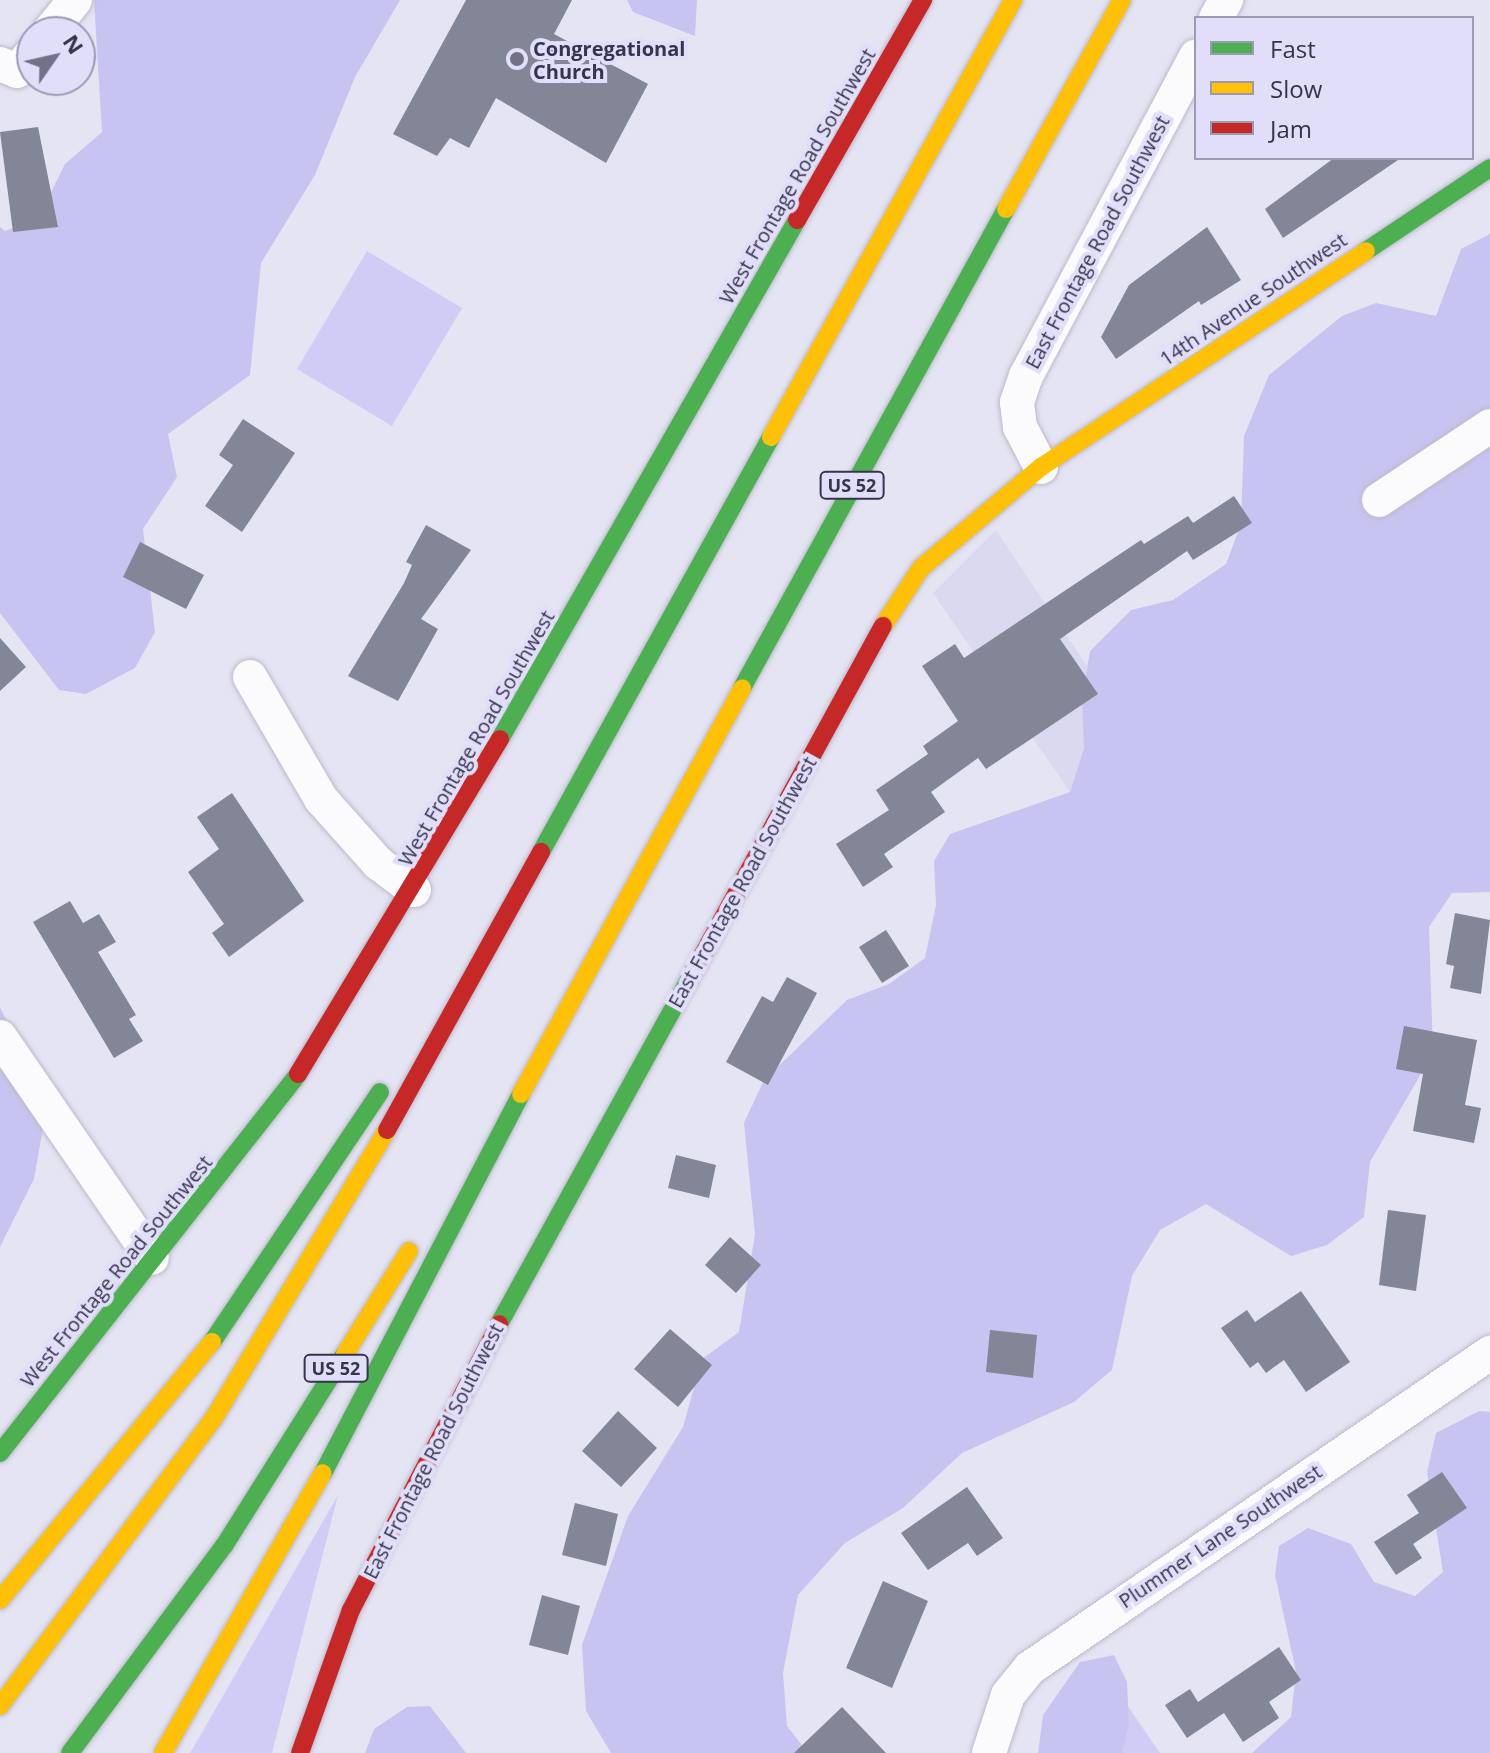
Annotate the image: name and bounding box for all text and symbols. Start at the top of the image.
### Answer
north arrow [16,16,96,96]
legend [1194,16,1474,160]
text: N [57,28,92,59]
text: Fast [1270,32,1316,65]
place label: Congregational Church [533,36,685,83]
street label: West Frontage Road Southwest [714,44,880,308]
marker: Congregational Church [508,50,526,68]
text: Slow [1270,72,1322,105]
street label: East Frontage Road Southwest [1020,111,1174,373]
text: Jam [1270,112,1312,145]
street label: 14th Avenue Southwest [1155,227,1351,371]
road number: US 52 [818,471,886,499]
street label: West Frontage Road Southwest [393,606,559,870]
street label: East Frontage Road Southwest [663,752,821,1012]
street label: West Frontage Road Southwest [15,1150,217,1392]
street label: East Frontage Road Southwest [358,1319,508,1583]
road number: US 52 [302,1354,370,1382]
street label: Plummer Lane Southwest [1114,1459,1326,1613]

